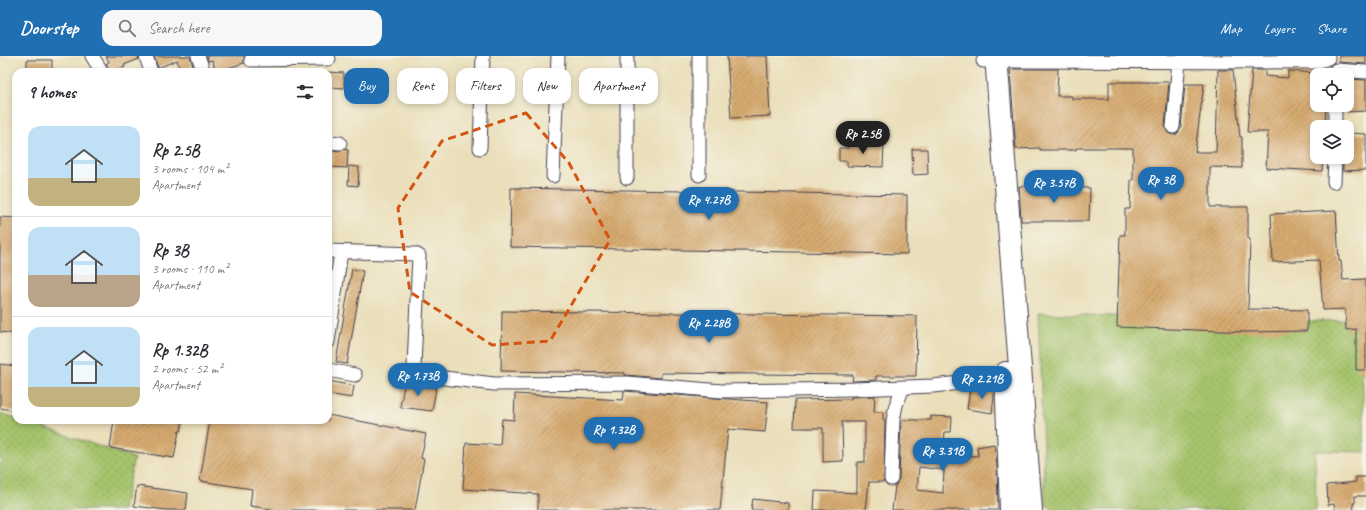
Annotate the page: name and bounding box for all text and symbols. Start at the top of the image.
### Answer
search box [102,10,382,46]
text: Doorstep [20,16,78,40]
icon: search [116,17,138,39]
text: Search here [148,19,210,38]
text: Map [1220,20,1242,37]
text: Layers [1264,20,1295,37]
text: Share [1317,20,1346,37]
chip: Buy [344,68,389,104]
chip: Rent [397,68,448,104]
chip: Filters [456,68,515,104]
chip: New [523,68,571,104]
chip: Apartment [579,68,658,104]
map controls [1310,68,1354,164]
button: locate [1310,68,1354,112]
icon: filters [294,81,316,103]
text: 9 homes [28,82,76,103]
button: layers [1310,120,1354,164]
pin: Rp 2.5B [826,121,900,155]
text: Rp 2.5B [845,126,881,142]
text: Rp 2.5B [152,140,199,161]
icon: home [60,142,108,190]
text: 3 rooms · 104 m² [152,161,228,177]
pin: Rp 3B [1133,167,1189,201]
pin: Rp 3.57B [1013,170,1095,204]
text: Rp 3B [1147,172,1175,188]
text: Rp 3.57B [1033,175,1075,191]
text: Apartment [152,177,200,193]
pin: Rp 4.27B [668,187,750,221]
text: Rp 4.27B [688,192,730,208]
text: Rp 3B [152,240,189,261]
icon: home [60,243,108,291]
text: 3 rooms · 110 m² [152,261,228,277]
text: Apartment [152,277,200,293]
pin: Rp 2.28B [668,310,750,344]
text: Rp 2.28B [688,315,730,331]
text: Rp 1.32B [152,340,207,361]
icon: home [60,343,108,391]
text: 2 rooms · 52 m² [152,361,222,377]
pin: Rp 1.73B [377,363,459,397]
pin: Rp 2.21B [941,366,1023,400]
text: Rp 1.73B [397,368,439,384]
text: Rp 2.21B [961,371,1003,387]
text: Apartment [152,377,200,393]
pin: Rp 1.32B [573,417,655,451]
text: Rp 1.32B [593,422,635,438]
pin: Rp 3.31B [902,438,984,472]
text: Rp 3.31B [922,443,964,459]

